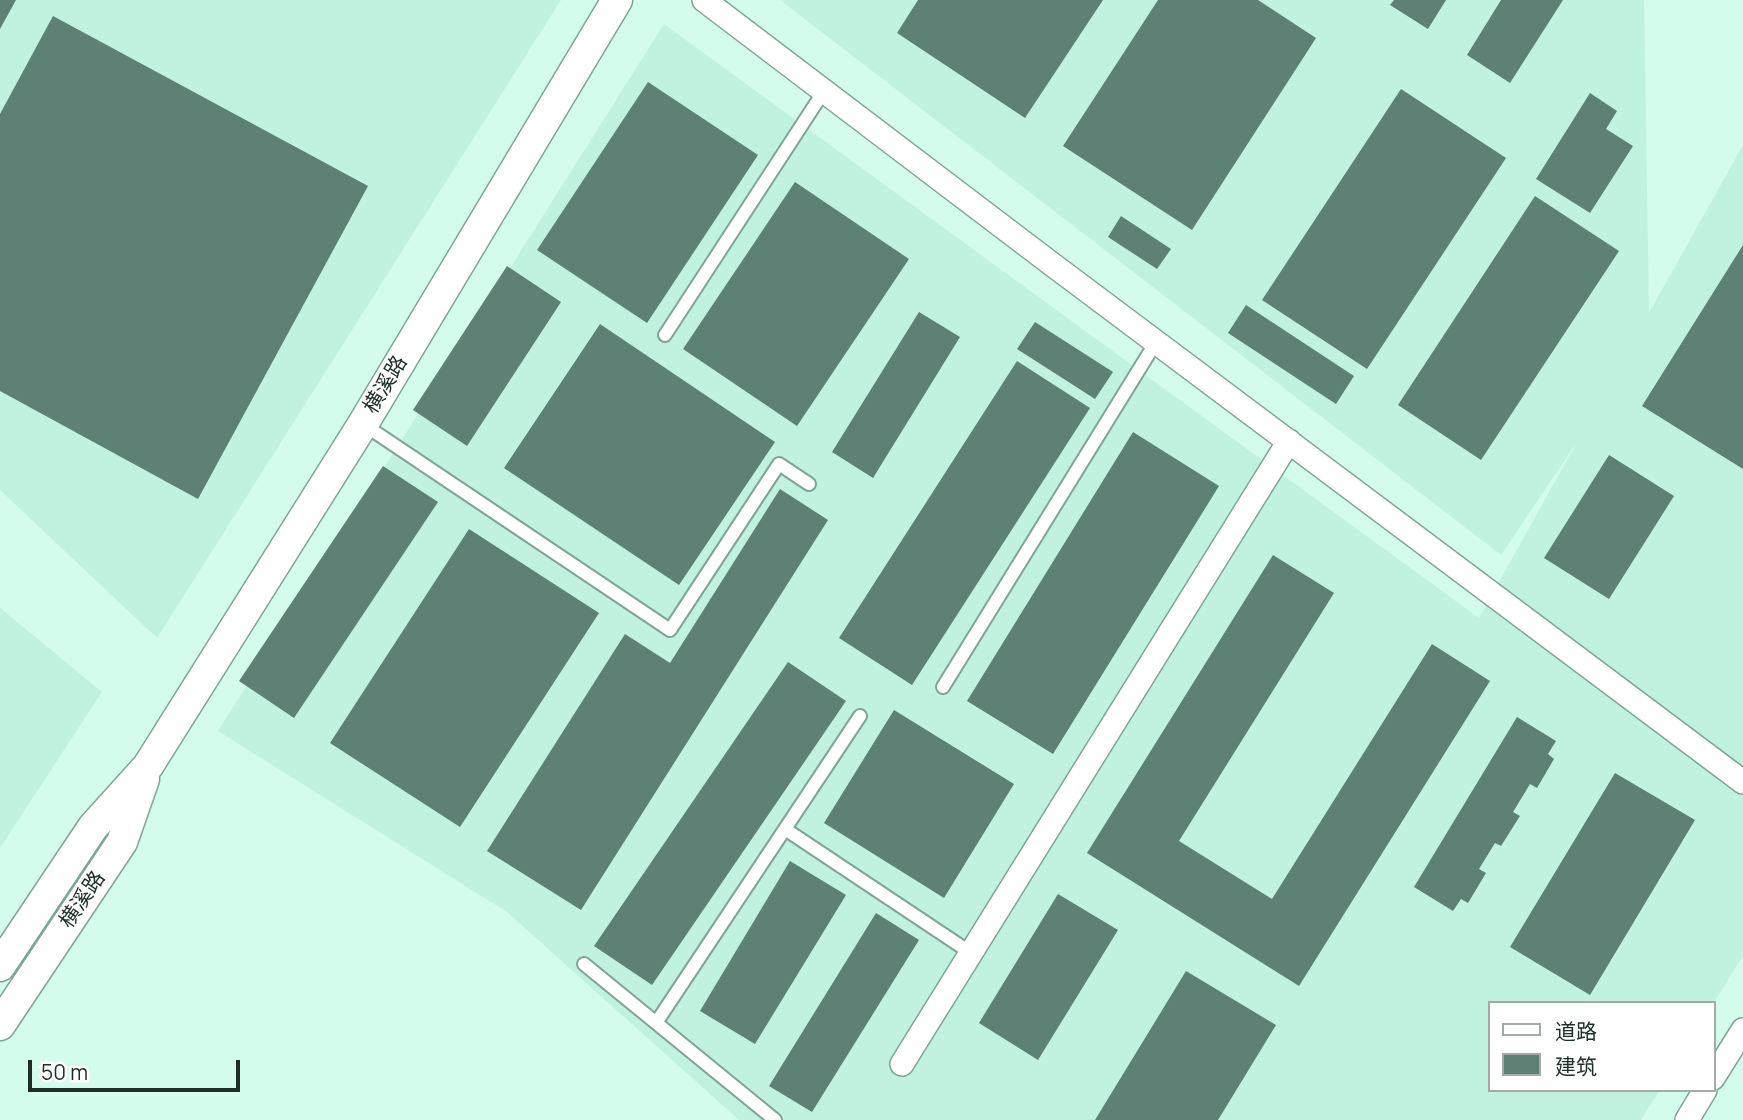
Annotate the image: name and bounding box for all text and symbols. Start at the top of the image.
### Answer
street label: 横溪路 [359,352,413,418]
street label: 横溪路 [55,867,111,933]
legend [1488,1001,1715,1092]
text: 道路 [1555,1017,1597,1045]
scale bar [32,1046,243,1090]
text: 建筑 [1555,1052,1597,1080]
text: 50 m [41,1058,88,1086]

